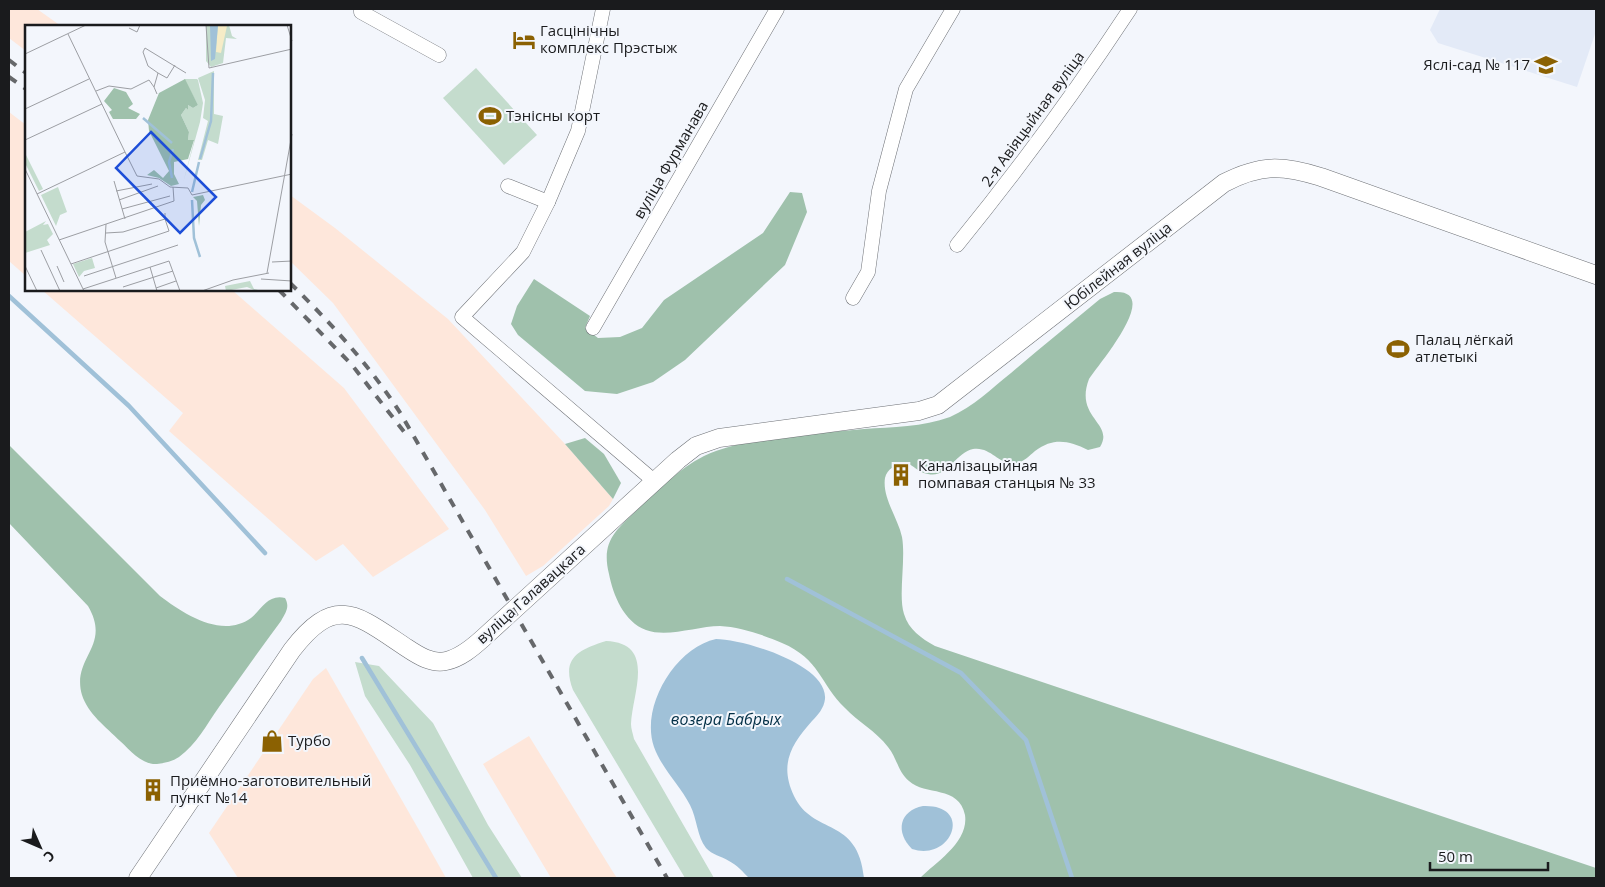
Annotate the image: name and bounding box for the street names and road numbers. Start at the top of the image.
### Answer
street label: 2-я Авіяцыйная вуліца [976,47,1088,190]
street label: вуліца Фурманава [628,97,712,222]
street label: Юбілейная вуліца [1060,217,1175,313]
street label: вуліца Галавацкага [471,539,589,648]

